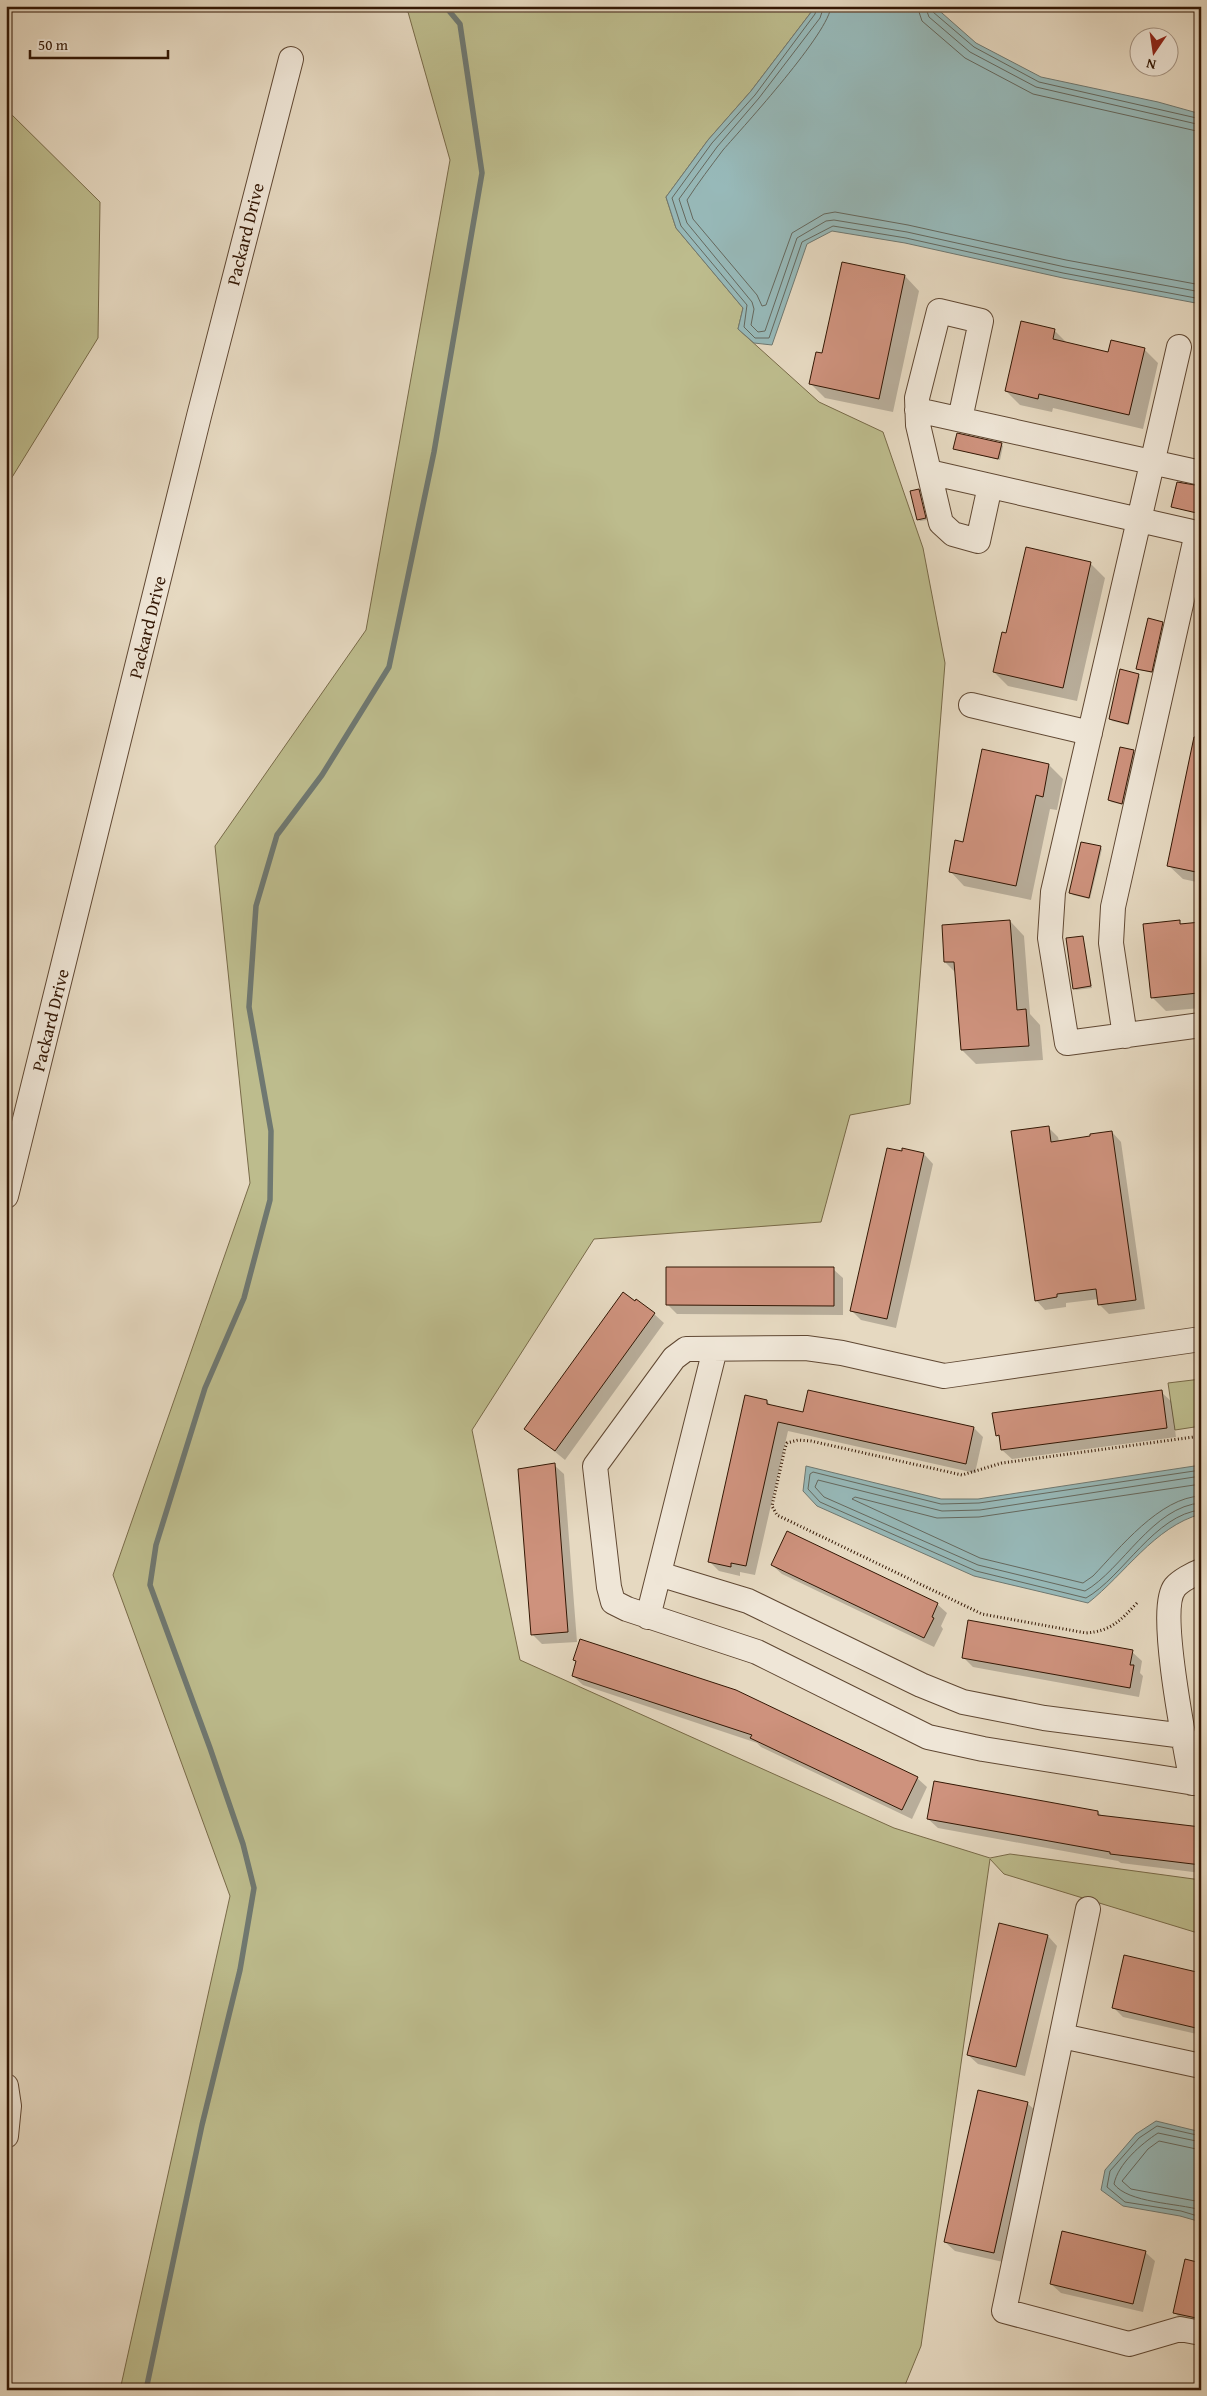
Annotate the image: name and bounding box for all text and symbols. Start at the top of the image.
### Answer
scale bar [30,28,168,60]
north arrow [1130,28,1180,78]
text: 50 m [38,34,69,55]
text: N [1144,54,1158,75]
street label: Packard Drive [219,180,271,288]
street label: Packard Drive [121,573,173,681]
street label: Packard Drive [24,966,76,1074]

